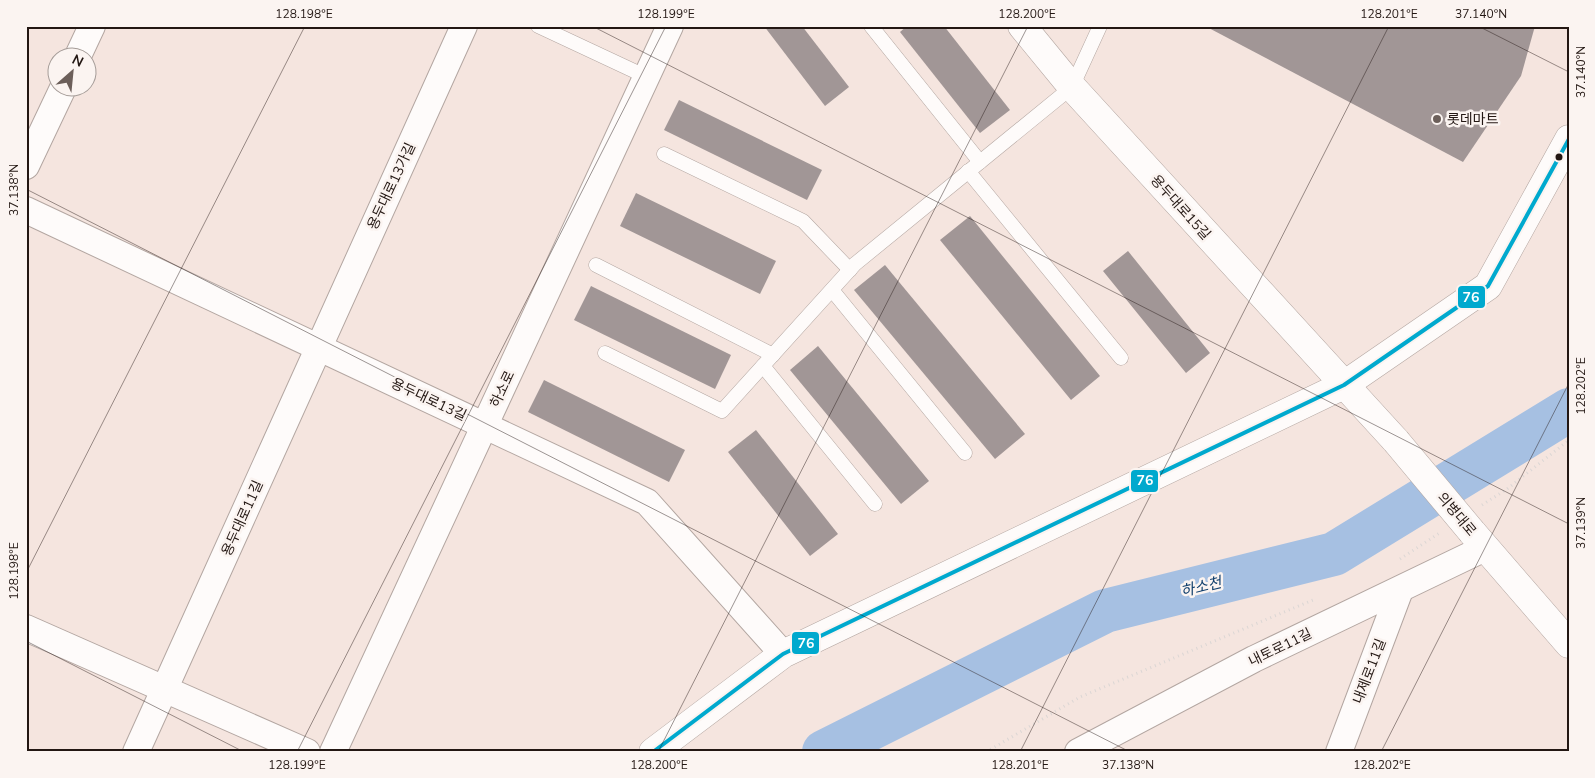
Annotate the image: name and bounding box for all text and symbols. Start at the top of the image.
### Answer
text: 128.198°E [275,6,333,22]
text: 128.199°E [637,6,695,22]
text: 128.200°E [998,6,1056,22]
text: 128.201°E [1360,6,1418,22]
text: 37.140°N [1455,6,1507,22]
text: 37.140°N [1573,46,1589,98]
north arrow [48,48,98,98]
text: N [69,50,87,72]
place label: 롯데마트 [1447,110,1499,129]
marker: 롯데마트 [1431,113,1443,125]
street label: 용두대로13가길 [363,140,420,233]
unlabelled marker [1554,152,1564,162]
text: 37.138°N [6,164,22,216]
street label: 용두대로15길 [1146,171,1215,244]
line badge: 76 [1457,285,1486,309]
text: 76 [1463,288,1479,307]
text: 128.202°E [1573,357,1589,415]
street label: 하소로 [486,368,519,411]
street label: 용두대로13길 [388,374,470,425]
line badge: 76 [1130,469,1159,493]
text: 76 [1137,471,1153,490]
street label: 용두대로11길 [217,477,268,559]
street label: 의병대로 [1433,488,1481,540]
text: 37.139°N [1573,497,1589,549]
text: 128.198°E [6,542,22,600]
water label: 하소천 [1178,572,1226,602]
street label: 내토로11길 [1245,624,1315,671]
line badge: 76 [791,631,820,655]
text: 76 [798,634,814,653]
street label: 내제로11길 [1348,636,1391,706]
text: 128.199°E [268,757,326,773]
text: 128.200°E [630,757,688,773]
text: 128.201°E [991,757,1049,773]
text: 37.138°N [1102,757,1154,773]
text: 128.202°E [1353,757,1411,773]

